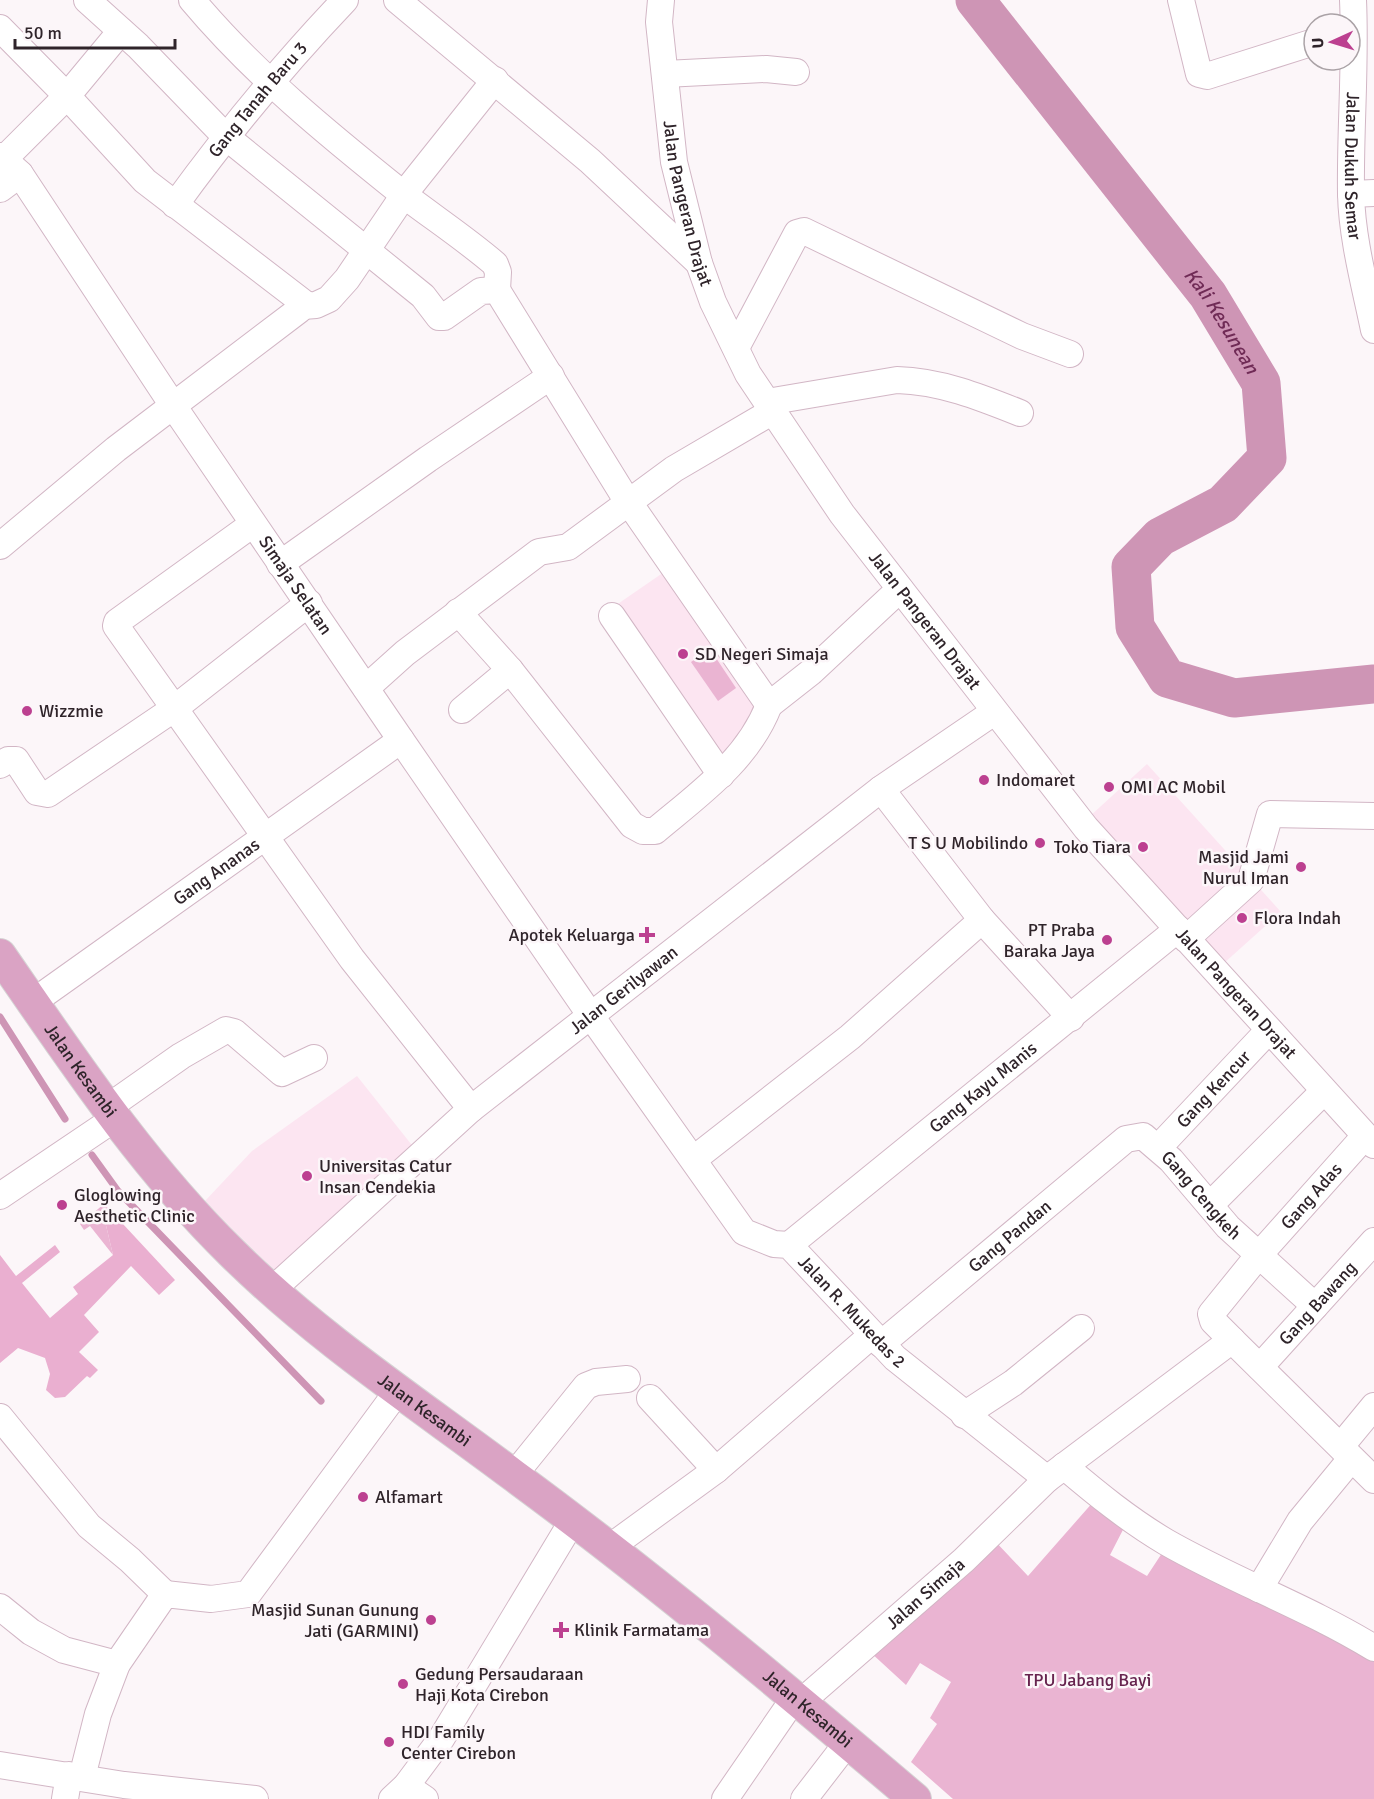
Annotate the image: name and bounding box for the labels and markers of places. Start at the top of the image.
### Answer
place label: SD Negeri Simaja [695,643,829,665]
marker: SD Negeri Simaja [676,647,690,661]
place label: Wizzmie [39,700,104,722]
marker: Wizzmie [20,704,34,718]
place label: Indomaret [996,769,1075,791]
marker: Indomaret [977,773,991,787]
place label: OMI AC Mobil [1121,776,1226,798]
marker: OMI AC Mobil [1102,780,1116,794]
place label: T S U Mobilindo [908,832,1028,854]
marker: T S U Mobilindo [1033,836,1047,850]
place label: Toko Tiara [1054,836,1131,858]
marker: Toko Tiara [1136,840,1150,854]
place label: Masjid Jami Nurul Iman [1198,846,1289,889]
marker: Masjid Jami Nurul Iman [1294,860,1308,874]
place label: Flora Indah [1254,907,1341,929]
marker: Flora Indah [1235,911,1249,925]
place label: PT Praba Baraka Jaya [1003,919,1095,962]
place label: Apotek Keluarga [509,924,635,946]
marker: Apotek Keluarga [640,928,654,942]
marker: PT Praba Baraka Jaya [1100,933,1114,947]
place label: Universitas Catur Insan Cendekia [319,1155,452,1198]
marker: Universitas Catur Insan Cendekia [300,1169,314,1183]
place label: Gloglowing Aesthetic Clinic [74,1184,195,1227]
marker: Gloglowing Aesthetic Clinic [55,1198,69,1212]
place label: Alfamart [375,1486,443,1508]
marker: Alfamart [356,1490,370,1504]
place label: Masjid Sunan Gunung Jati (GARMINI) [251,1599,419,1642]
marker: Masjid Sunan Gunung Jati (GARMINI) [424,1613,438,1627]
place label: Klinik Farmatama [574,1619,709,1641]
marker: Klinik Farmatama [552,1621,570,1639]
place label: Gedung Persaudaraan Haji Kota Cirebon [415,1663,584,1706]
marker: Gedung Persaudaraan Haji Kota Cirebon [396,1677,410,1691]
place label: HDI Family Center Cirebon [401,1721,516,1764]
marker: HDI Family Center Cirebon [382,1735,396,1749]

